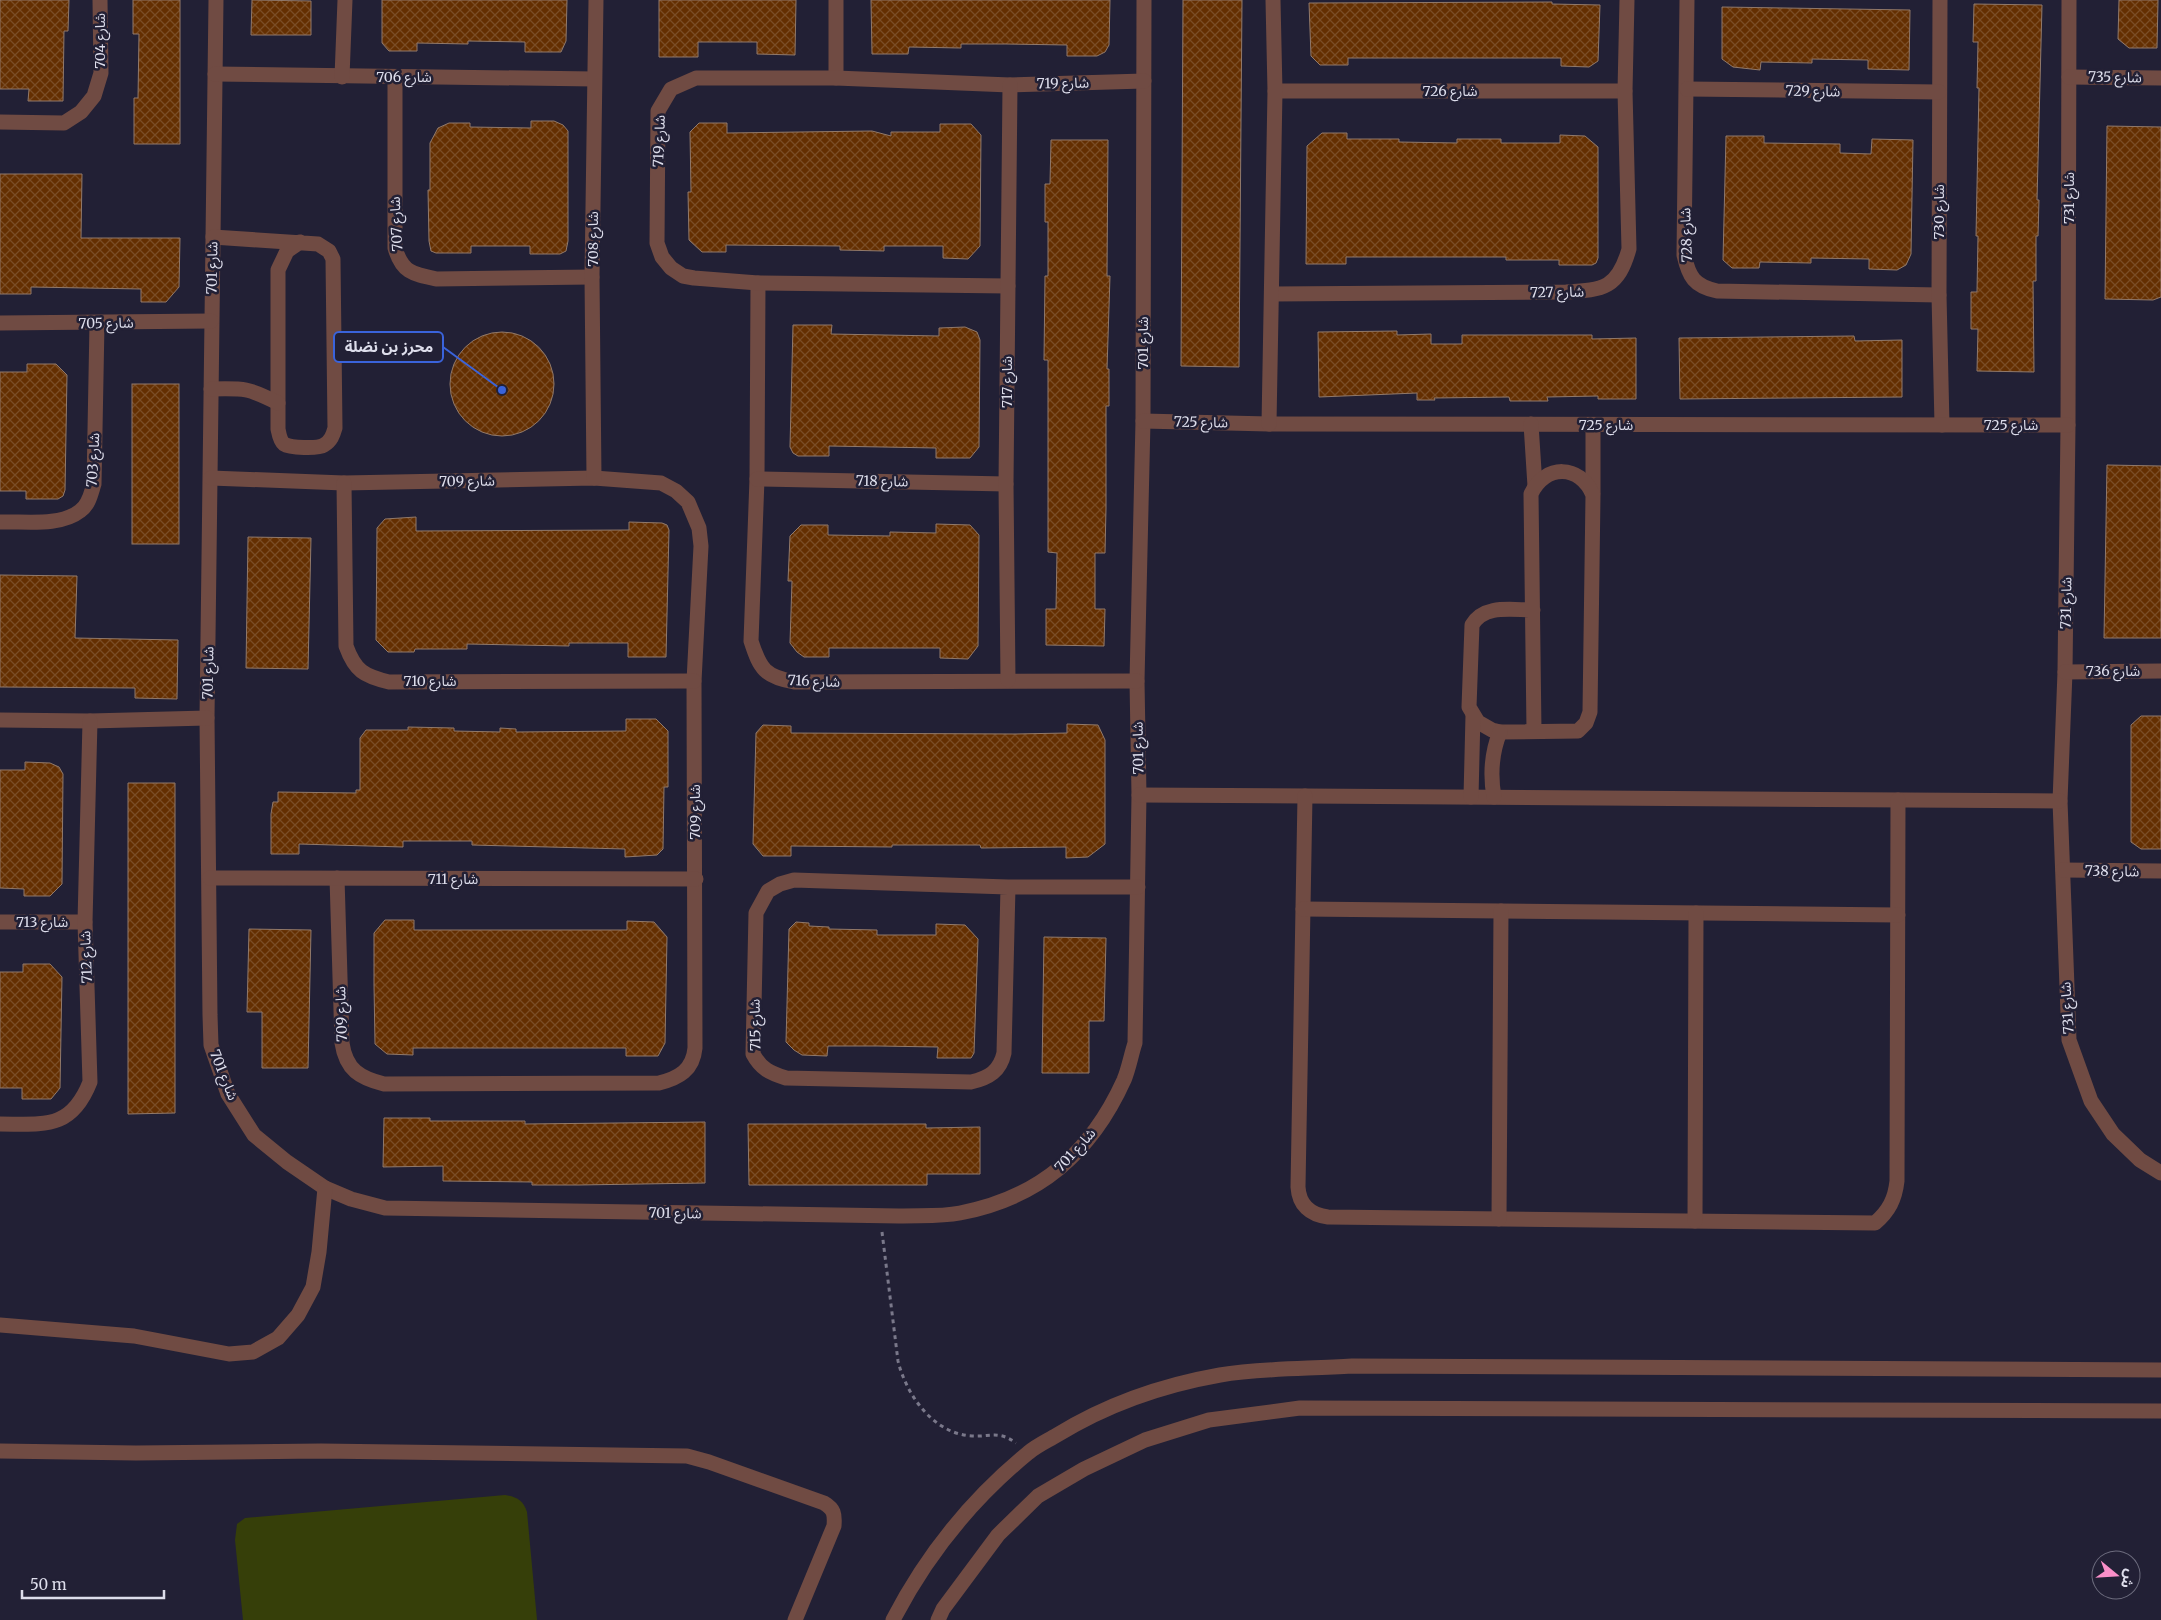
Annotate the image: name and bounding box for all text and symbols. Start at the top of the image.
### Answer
street label: شارع 704 [91,13,111,69]
street label: شارع 706 [376,68,432,88]
street label: شارع 735 [2088,68,2142,88]
street label: شارع 719 [1037,74,1089,94]
street label: شارع 726 [1423,82,1477,102]
street label: شارع 729 [1785,82,1841,102]
street label: شارع 719 [649,114,671,168]
street label: شارع 731 [2060,172,2080,224]
street label: شارع 730 [1930,184,1950,240]
street label: شارع 707 [386,196,408,252]
street label: شارع 728 [1676,207,1698,263]
street label: شارع 708 [584,211,604,267]
street label: شارع 701 [203,241,223,295]
street label: شارع 727 [1530,283,1584,303]
street label: شارع 705 [78,314,134,334]
street label: شارع 701 [1134,316,1154,370]
callout: محرز بن نضلة [334,332,443,362]
text: محرز بن نضلة [345,337,433,356]
street label: شارع 717 [998,356,1018,408]
street label: شارع 725 [1174,413,1228,433]
street label: شارع 725 [1579,416,1633,436]
street label: شارع 725 [1984,416,2038,436]
street label: شارع 703 [83,432,105,488]
street label: شارع 709 [439,472,495,492]
street label: شارع 718 [856,472,908,492]
street label: شارع 731 [2057,577,2077,629]
street label: شارع 701 [199,646,219,700]
street label: شارع 736 [2086,662,2140,682]
street label: شارع 716 [787,671,841,693]
street label: شارع 710 [403,672,457,692]
street label: شارع 701 [1129,721,1149,775]
street label: شارع 709 [686,784,706,840]
street label: شارع 738 [2085,862,2139,882]
street label: شارع 711 [428,870,478,890]
street label: شارع 713 [16,913,68,933]
street label: شارع 712 [76,930,98,984]
street label: شارع 731 [2056,981,2080,1035]
street label: شارع 709 [331,986,353,1042]
street label: شارع 715 [746,999,766,1051]
street label: شارع 701 [204,1047,242,1104]
street label: شارع 701 [1051,1124,1101,1177]
street label: شارع 701 [648,1204,702,1224]
north arrow [2091,1550,2141,1600]
text: ش [2117,1567,2140,1591]
scale bar [22,1568,165,1600]
text: 50 m [30,1575,67,1594]

